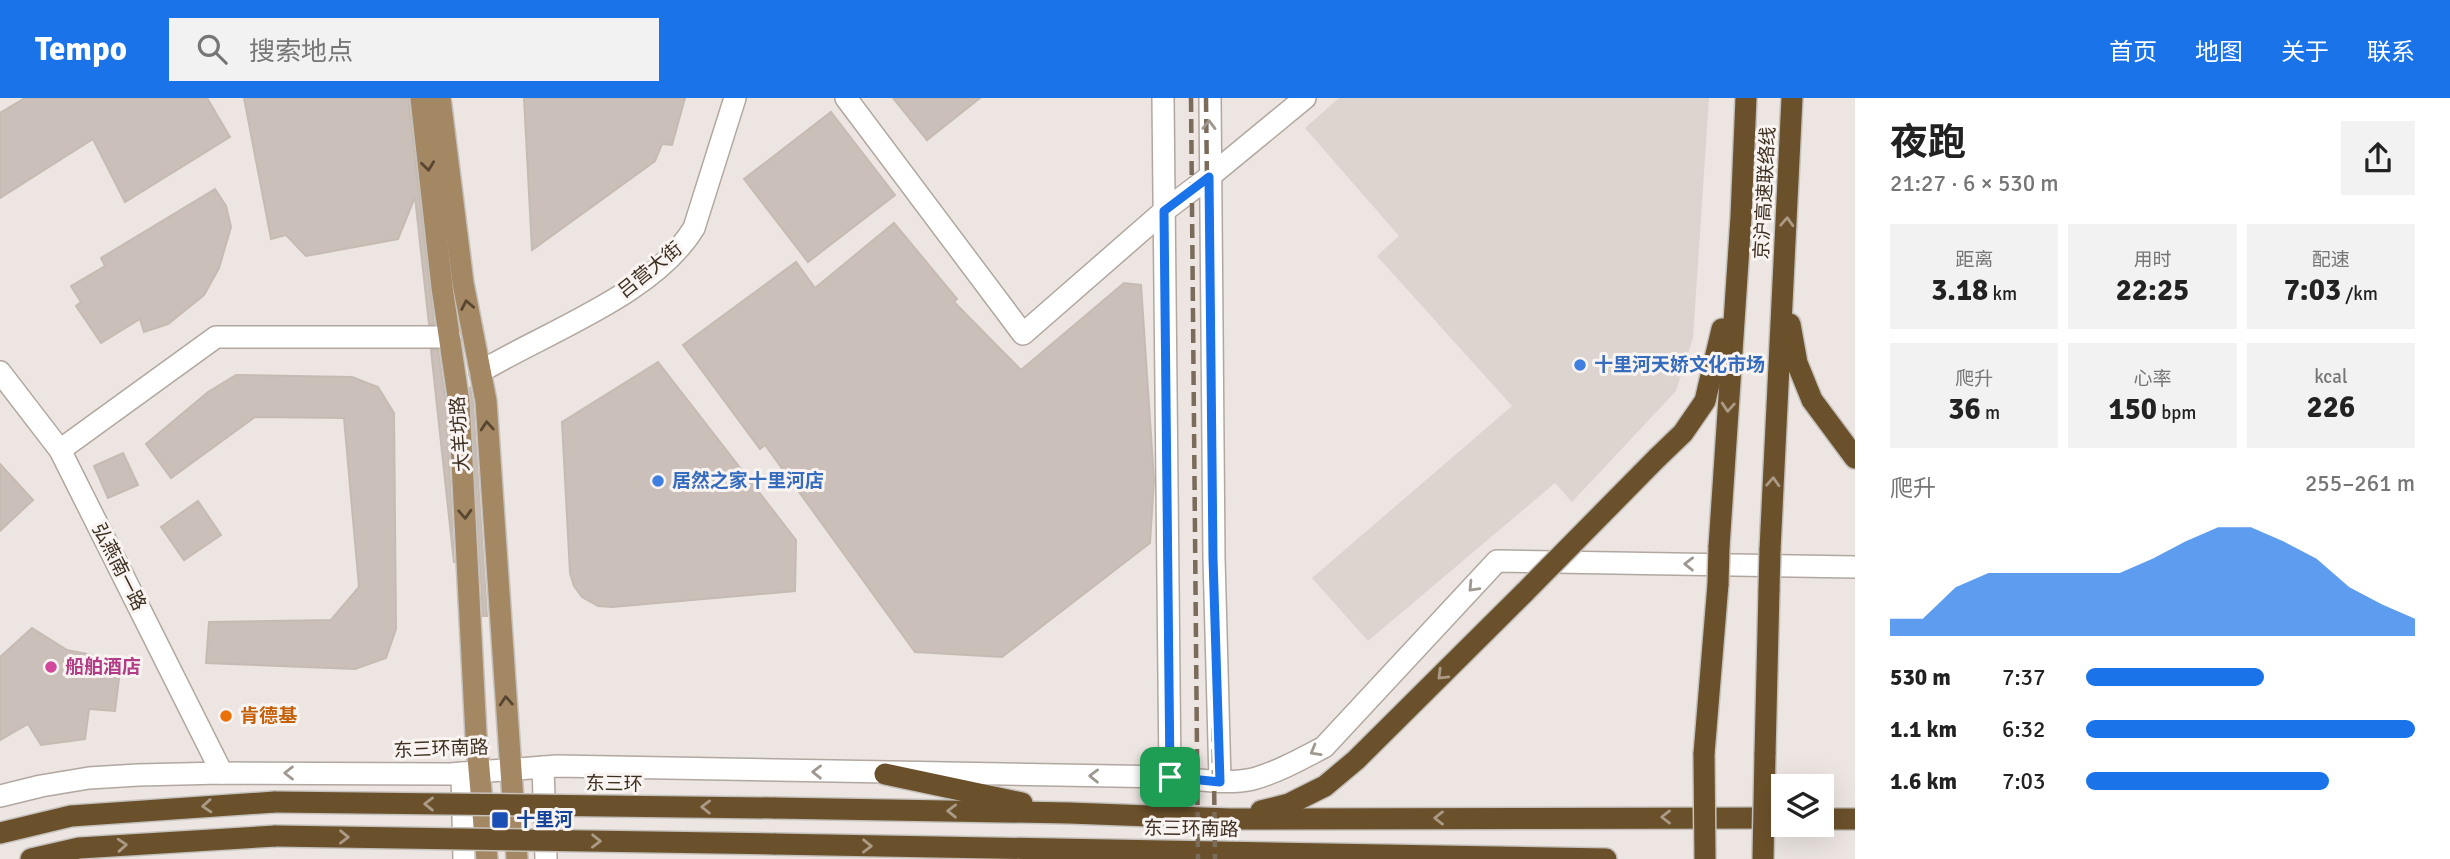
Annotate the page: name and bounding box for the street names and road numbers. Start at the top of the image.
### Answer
street label: 京沪高速联络线 [1750,126,1780,260]
street label: 吕营大街 [613,237,687,303]
street label: 大羊坊路 [445,395,475,473]
street label: 弘燕南一路 [87,519,151,615]
street label: 东三环南路 [393,735,489,763]
street label: 东三环 [585,772,643,796]
street label: 东三环南路 [1143,816,1239,842]

